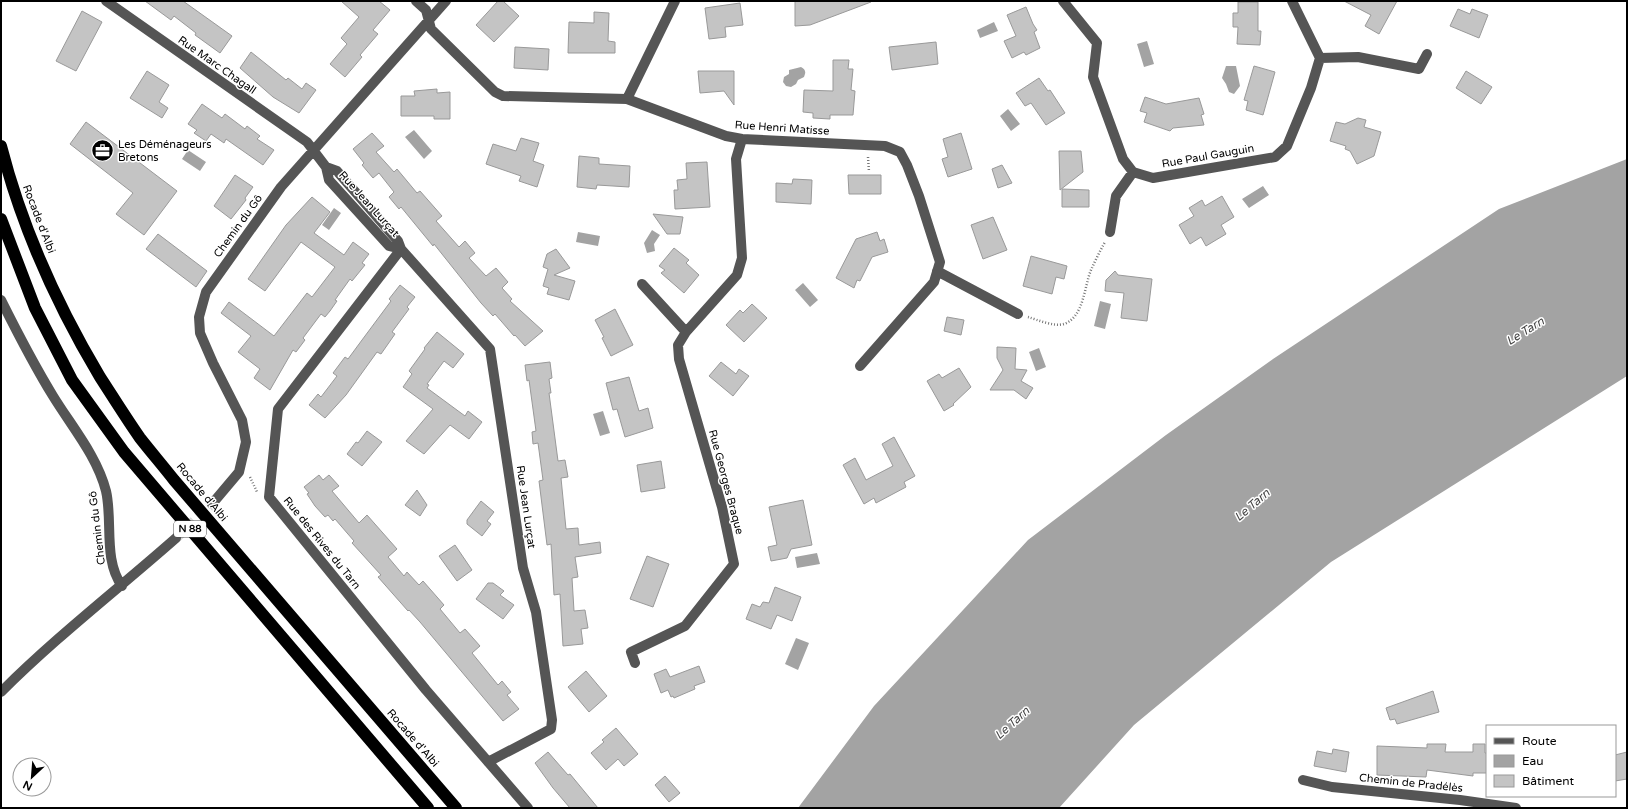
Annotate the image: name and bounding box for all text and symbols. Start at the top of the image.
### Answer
street label: Rue Marc Chagall [175,33,259,97]
street label: Rue Henri Matisse [734,118,830,138]
office icon: Les Déménageurs Bretons [90,137,116,163]
place label: Les Déménageurs Bretons [118,138,212,164]
street label: Rue Paul Gauguin [1161,141,1255,171]
street label: Rue Jean Lurçat [336,168,402,240]
street label: Rocade d'Albi [20,183,58,255]
street label: Chemin du Gô [211,192,265,260]
water label: Le Tarn [1504,314,1547,348]
street label: Rue Georges Braque [706,428,746,536]
street label: Rocade d'Albi [174,460,230,524]
street label: Rue Jean Lurçat [514,465,538,549]
water label: Le Tarn [1232,486,1273,524]
street label: Chemin du Gô [86,490,108,566]
street label: Rue des Rives du Tarn [281,494,363,592]
road number: N 88 [174,521,206,537]
water label: Le Tarn [992,703,1033,742]
street label: Rocade d'Albi [384,706,442,770]
legend [1486,725,1616,797]
text: Route [1522,734,1557,748]
text: Eau [1522,754,1544,768]
north arrow [12,757,52,797]
street label: Chemin de Pradélès [1359,771,1463,795]
text: Bâtiment [1522,774,1574,788]
text: N [21,778,35,793]

